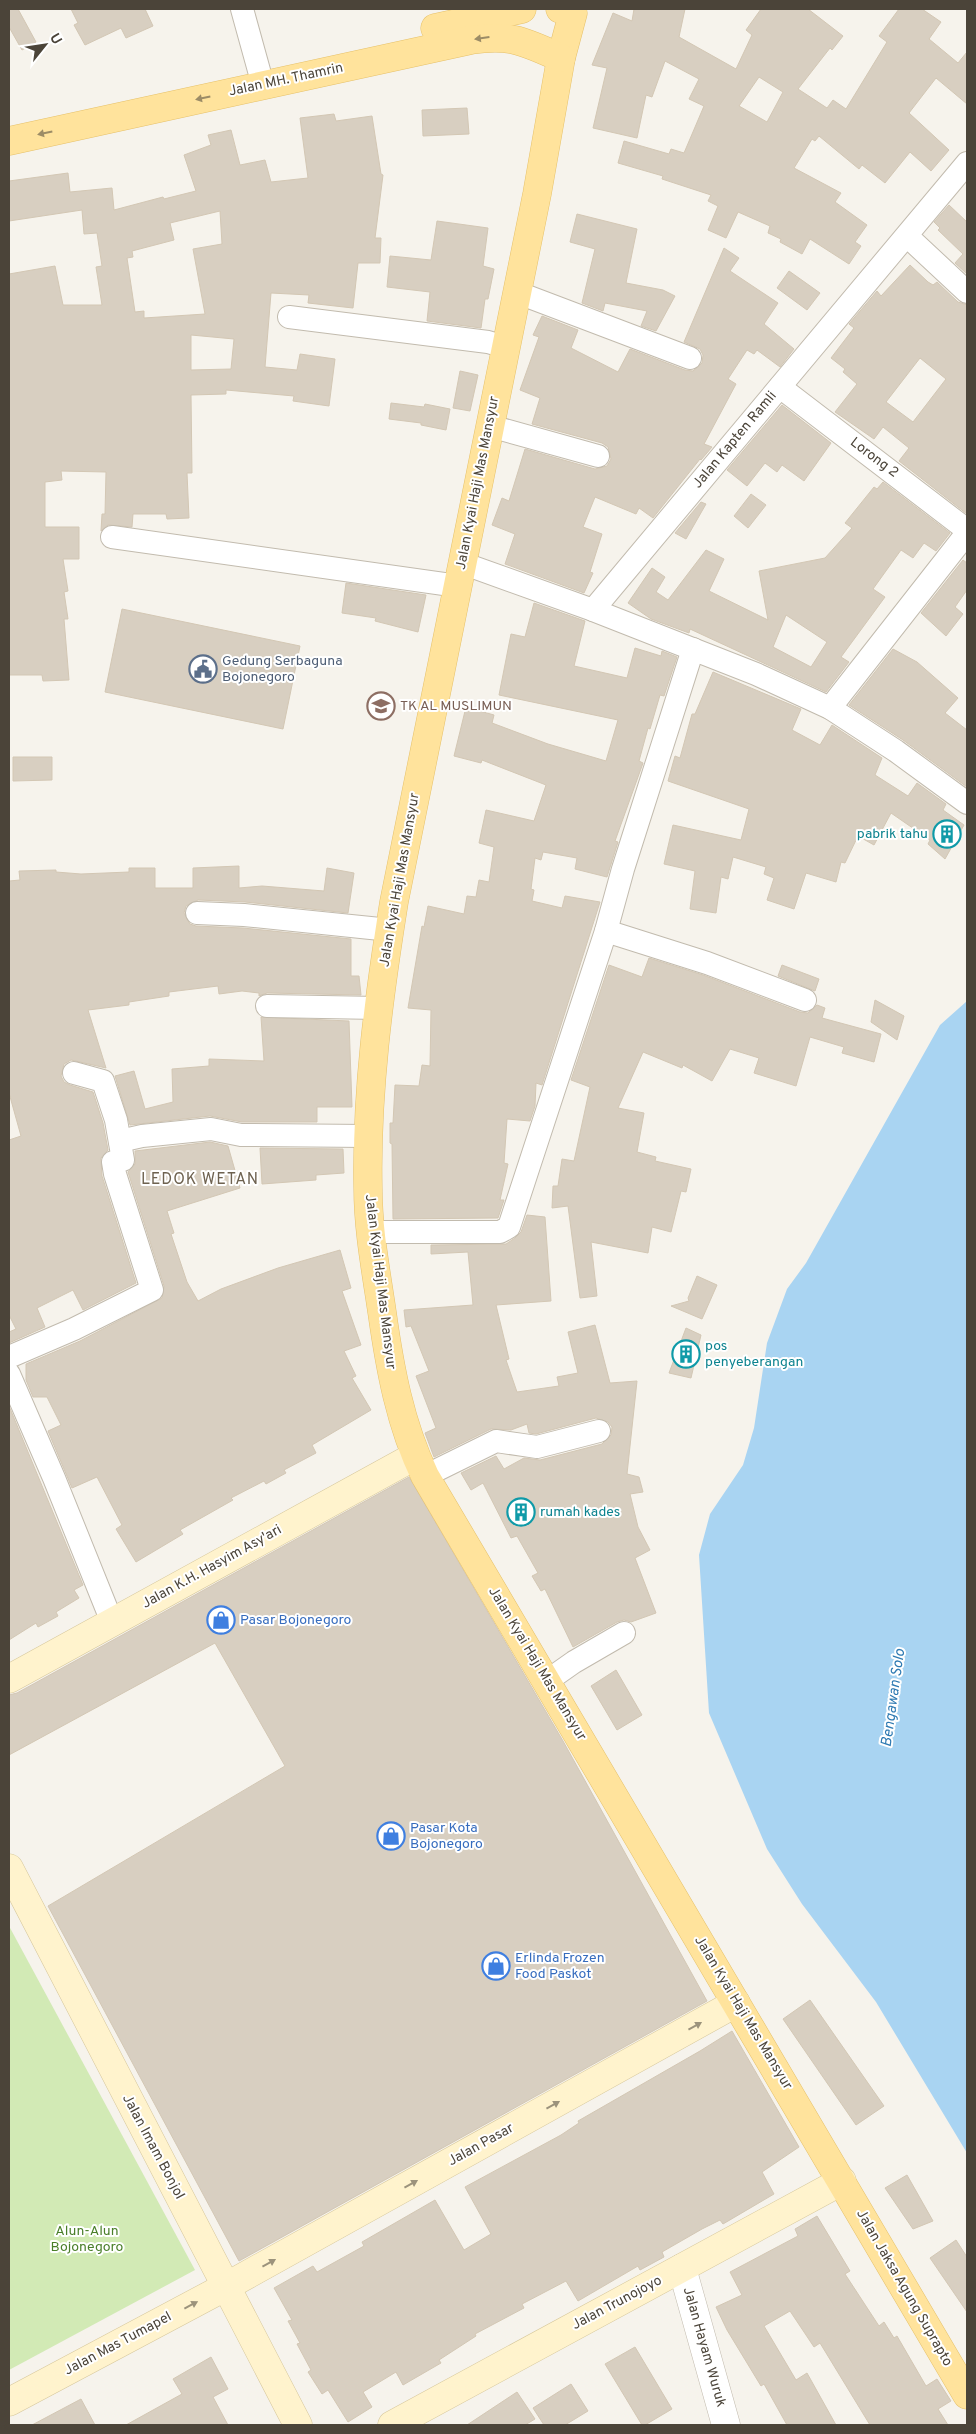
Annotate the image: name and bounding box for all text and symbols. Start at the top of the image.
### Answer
north arrow [20,20,70,70]
text: U [45,31,65,48]
one-way arrow [473,34,489,42]
street label: Jalan MH. Thamrin [227,60,345,100]
one-way arrow [196,94,211,102]
one-way arrow [36,130,52,138]
street label: Jalan Kapten Ramli [689,388,781,492]
street label: Jalan Kyai Haji Mas Mansyur [453,394,503,571]
street label: Lorong 2 [846,434,902,482]
place label: Gedung Serbaguna Bojonegoro [222,653,343,686]
public building icon: Gedung Serbaguna Bojonegoro [188,654,218,684]
school or university icon: TK AL MUSLIMUN [366,691,396,721]
place label: TK AL MUSLIMUN [400,698,512,715]
street label: Jalan Kyai Haji Mas Mansyur [376,791,424,968]
building icon: pabrik tahu [932,819,962,849]
place label: pabrik tahu [857,826,928,843]
district label: LEDOK WETAN [141,1170,259,1190]
street label: Jalan Kyai Haji Mas Mansyur [361,1193,399,1371]
place label: pos penyeberangan [705,1338,804,1371]
building icon: pos penyeberangan [671,1339,701,1369]
building icon: rumah kades [506,1497,536,1527]
place label: rumah kades [540,1504,620,1521]
street label: Jalan K.H. Hasyim Asy'ari [139,1521,285,1613]
street label: Jalan Kyai Haji Mas Mansyur [484,1584,590,1744]
shop icon: Pasar Bojonegoro [206,1605,236,1635]
place label: Pasar Bojonegoro [240,1612,352,1629]
water label: Bengawan Solo [878,1648,910,1748]
place label: Pasar Kota Bojonegoro [410,1820,483,1853]
shop icon: Pasar Kota Bojonegoro [376,1821,406,1851]
street label: Jalan Kyai Haji Mas Mansyur [690,1933,796,2093]
place label: Erlinda Frozen Food Paskot [515,1950,605,1983]
shop icon: Erlinda Frozen Food Paskot [481,1951,511,1981]
one-way arrow [689,2021,702,2030]
street label: Jalan Imam Bonjol [118,2092,188,2202]
one-way arrow [547,2100,560,2109]
street label: Jalan Pasar [445,2120,517,2170]
one-way arrow [405,2179,418,2188]
street label: Jalan Jaksa Agung Suprapto [852,2207,956,2370]
park label: Alun-Alun Bojonegoro [51,2223,124,2256]
one-way arrow [263,2258,276,2267]
street label: Jalan Trunojoyo [569,2272,665,2334]
street label: Jalan Hayam Wuruk [679,2285,729,2409]
one-way arrow [184,2301,198,2309]
street label: Jalan Mas Tumapel [61,2308,175,2380]

